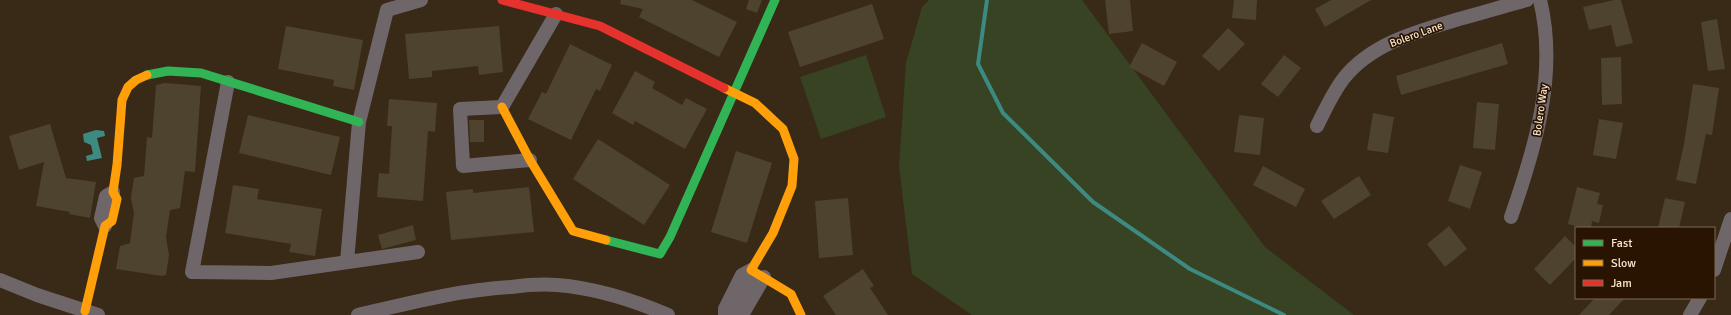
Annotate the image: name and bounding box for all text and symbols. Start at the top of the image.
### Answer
street label: Bolero Lane [1388,19,1445,50]
street label: Bolero Way [1530,82,1551,137]
legend [1575,227,1715,299]
text: Fast [1611,236,1632,251]
text: Slow [1611,256,1636,271]
text: Jam [1611,276,1632,291]

